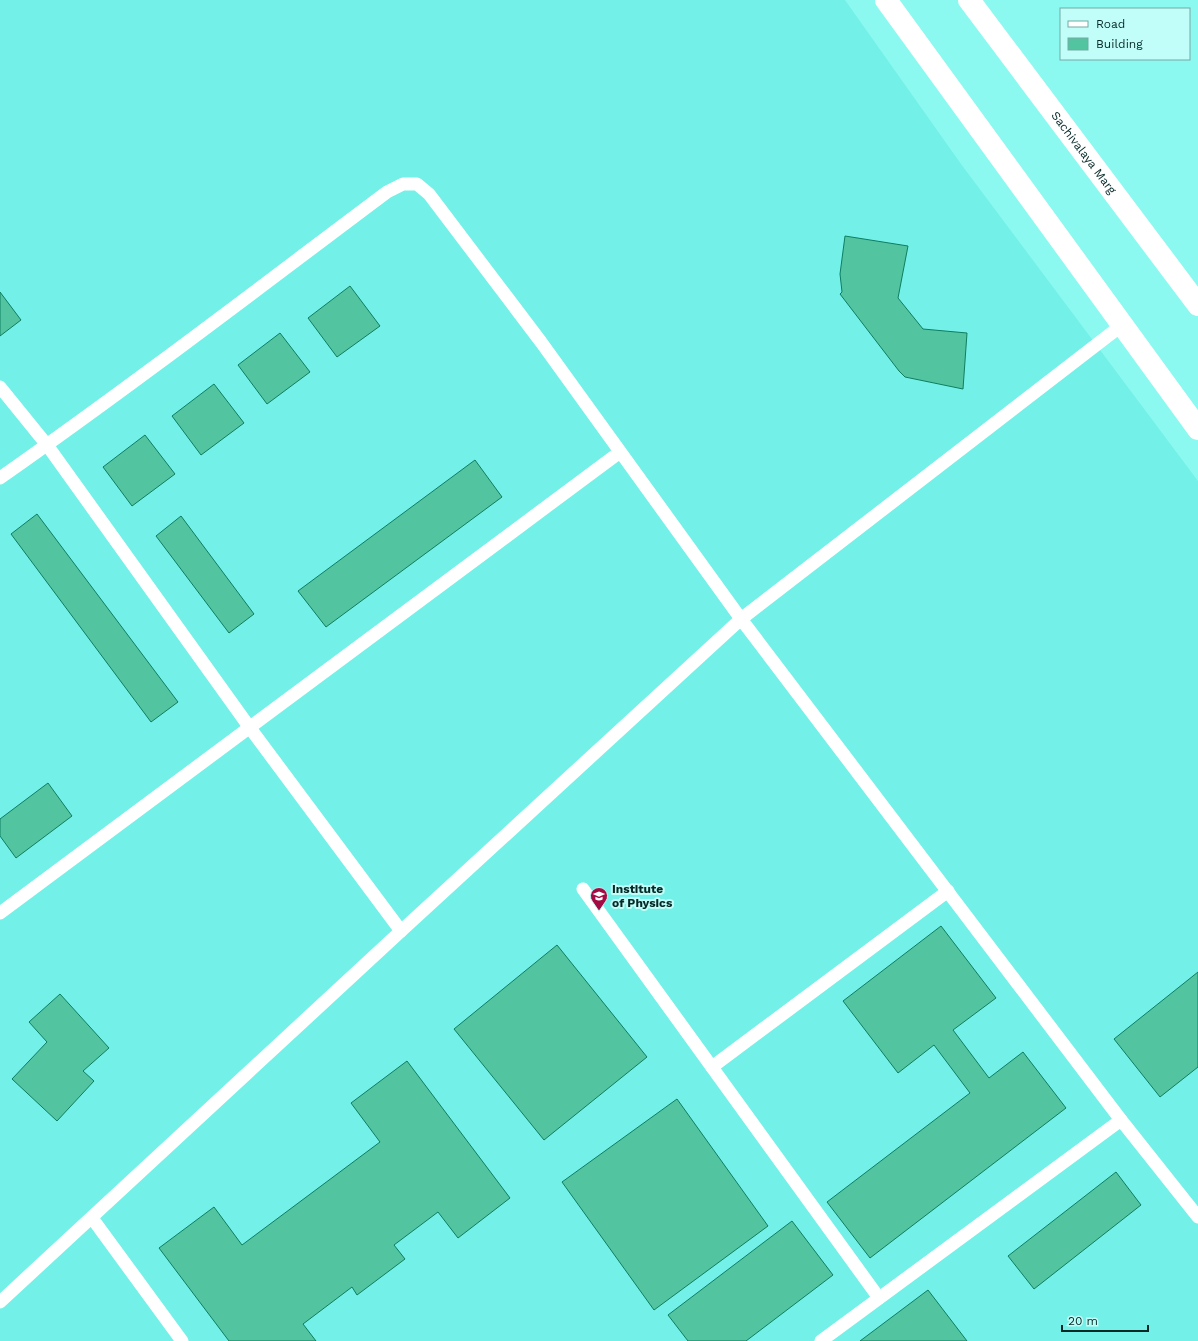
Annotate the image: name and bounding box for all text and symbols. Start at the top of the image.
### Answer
legend [1060,8,1190,60]
text: Road [1096,17,1125,31]
text: Building [1096,37,1143,51]
street label: Sachivalaya Marg [1048,109,1119,197]
place label: Institute of Physics [612,882,673,910]
school or university icon: Institute of Physics [589,886,609,911]
scale bar [1062,1307,1148,1333]
text: 20 m [1068,1314,1098,1328]

